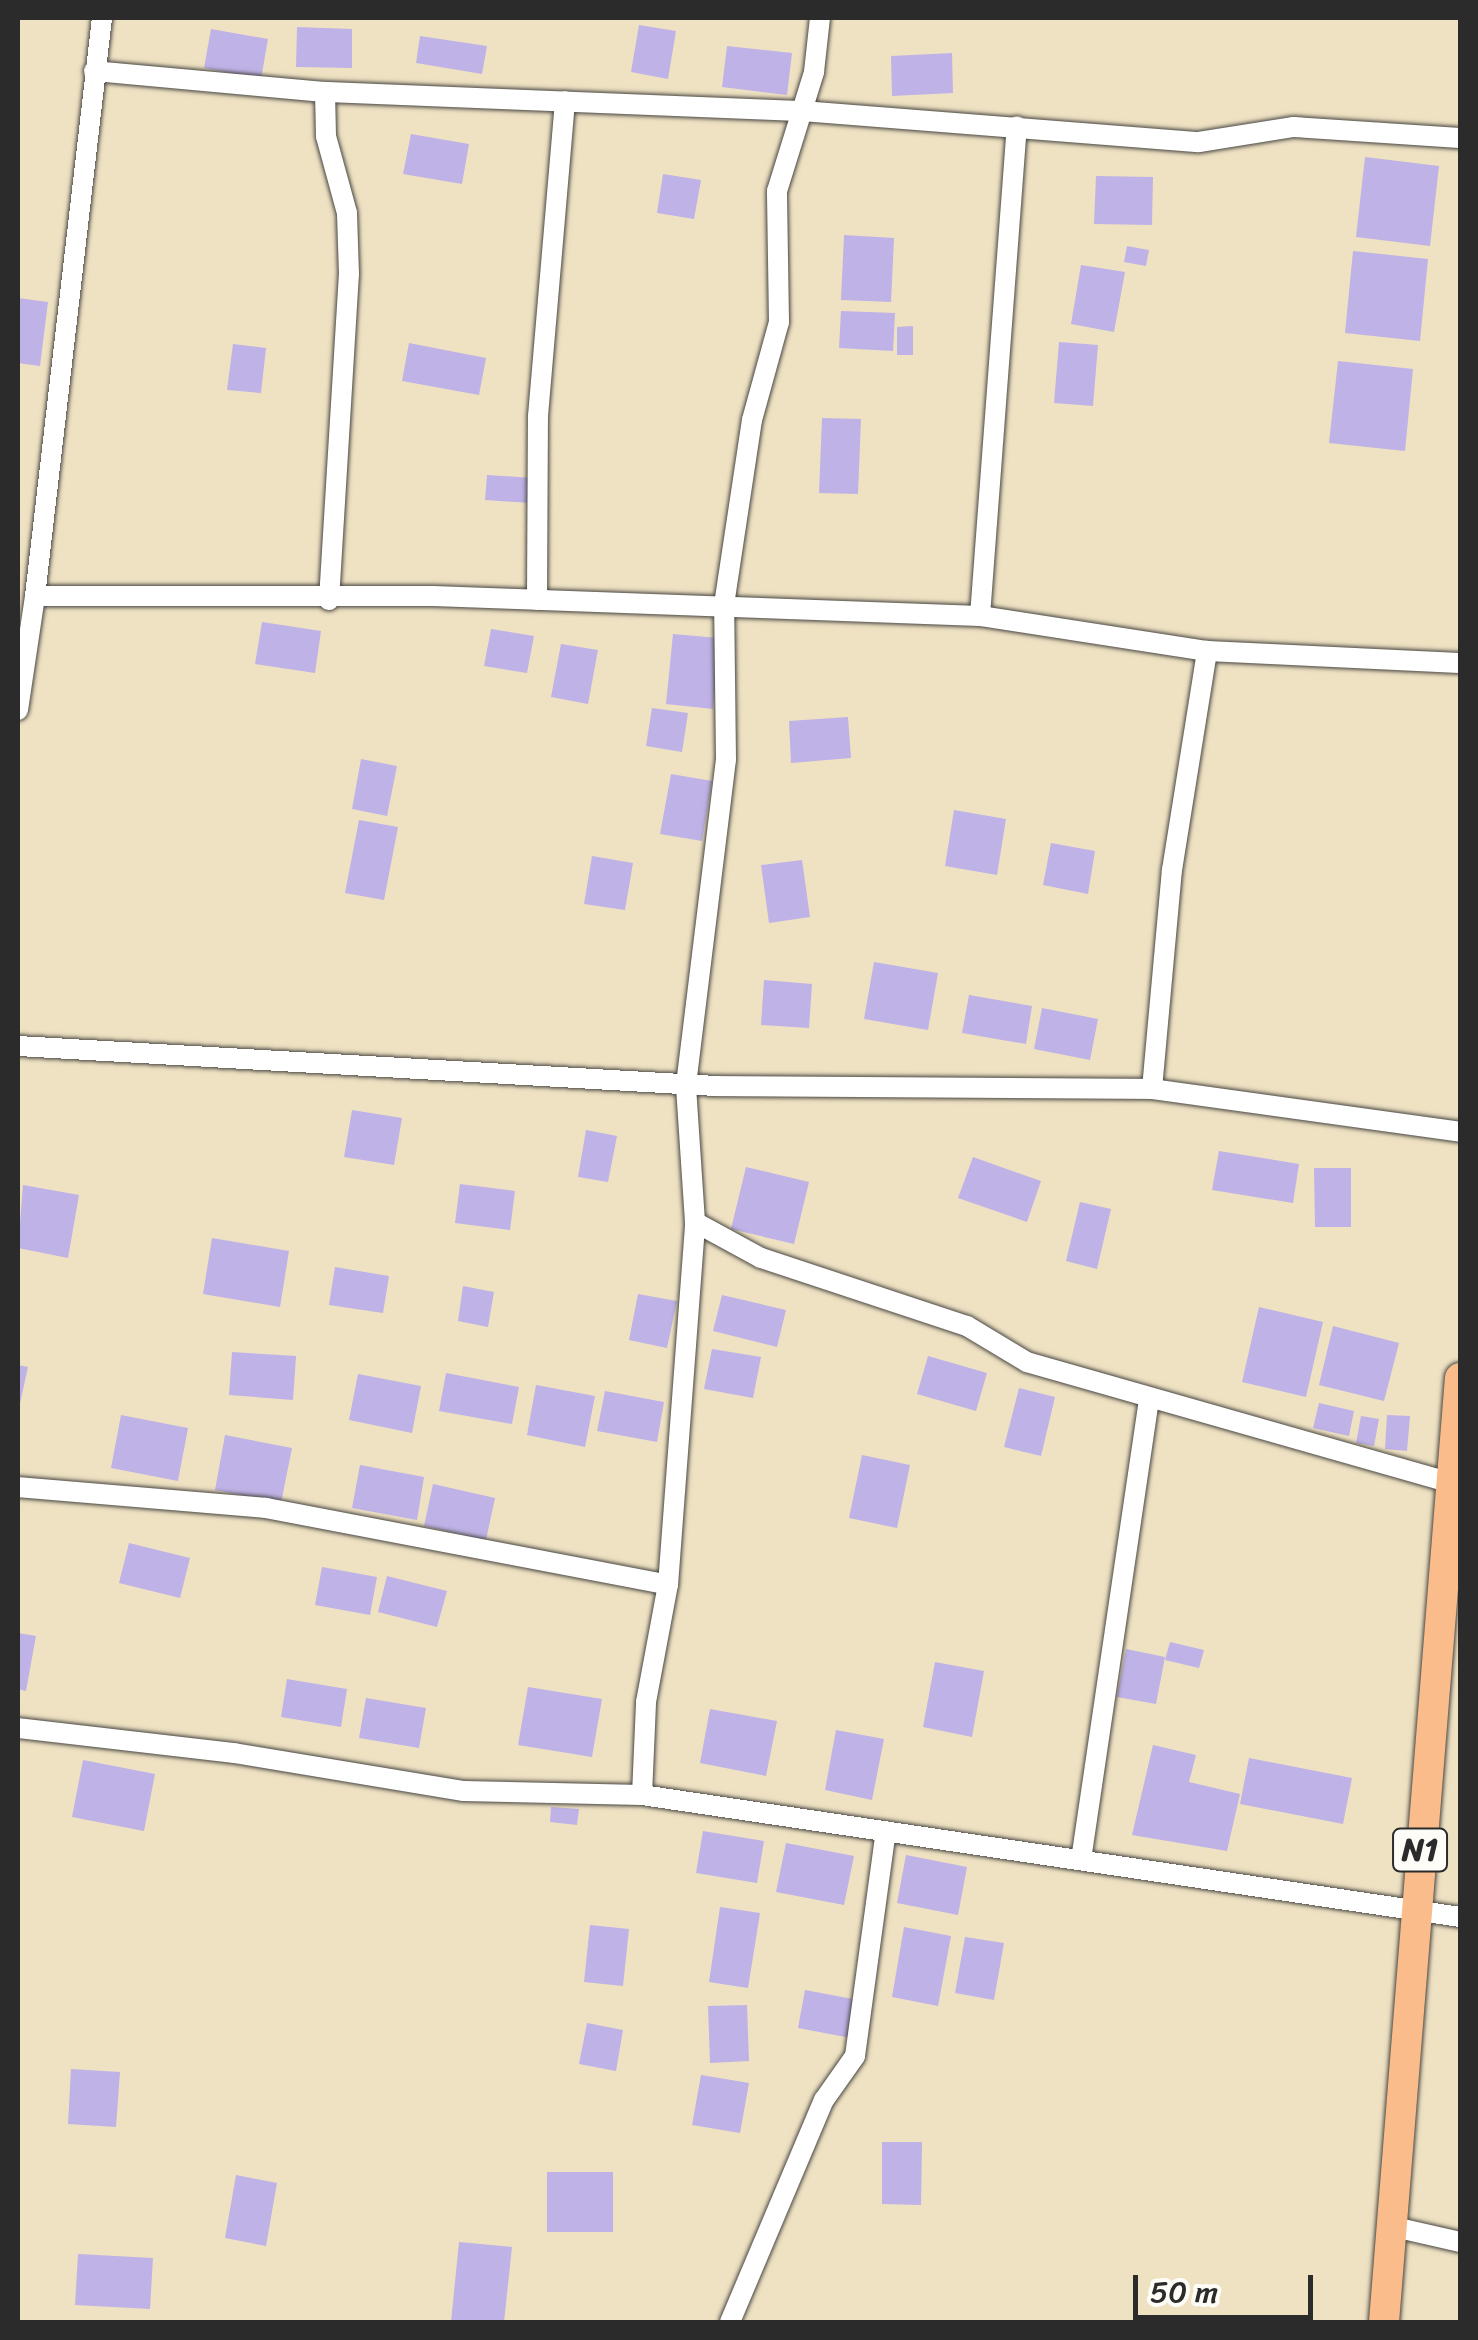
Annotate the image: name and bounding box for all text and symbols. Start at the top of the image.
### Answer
road number: N1 [1390,1823,1450,1877]
scale bar [1138,2255,1318,2317]
text: 50 m [1150,2265,1218,2319]

